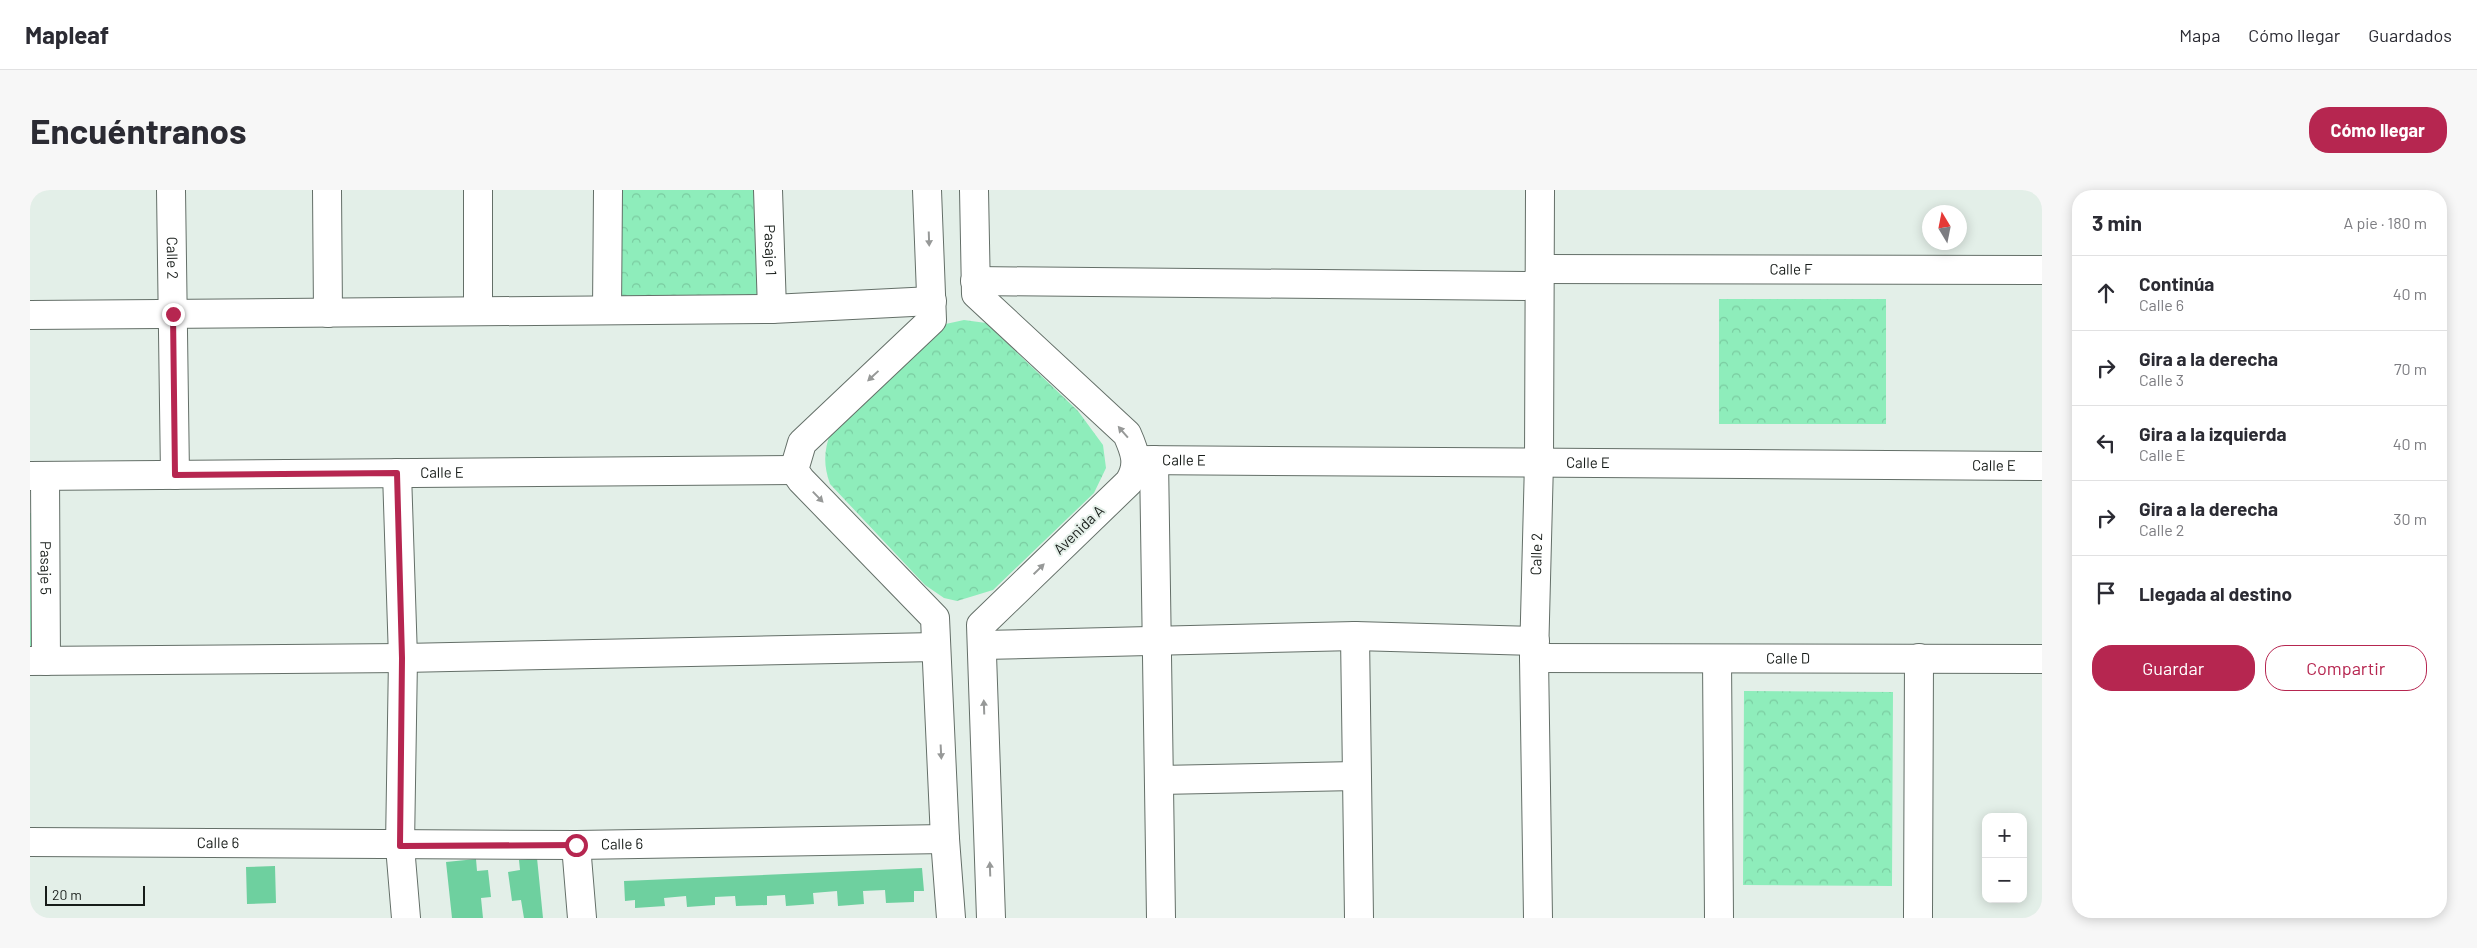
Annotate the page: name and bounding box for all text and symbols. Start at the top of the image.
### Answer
text: Mapleaf [25,20,109,49]
text: Mapa [2179,24,2220,46]
text: Cómo llegar [2248,24,2340,46]
text: Guardados [2368,24,2452,46]
button: Cómo llegar [2309,107,2447,153]
text: Encuéntranos [30,109,247,151]
north arrow [1922,205,1967,250]
text: 3 min [2092,210,2142,235]
text: A pie · 180 m [2343,213,2427,232]
street label: Pasaje 1 [761,224,781,276]
one-way arrow [926,231,934,247]
street label: Calle 2 [164,237,182,279]
street label: Calle F [1769,259,1813,278]
text: Continúa [2139,272,2214,295]
icon: ahead [2092,279,2120,307]
text: 40 m [2393,284,2427,303]
text: Calle 6 [2139,295,2184,314]
route end [162,303,185,326]
text: Gira a la derecha [2139,347,2278,370]
icon: right [2092,354,2120,382]
text: 70 m [2394,359,2427,378]
one-way arrow [868,370,880,382]
text: Calle 3 [2139,370,2184,389]
text: Gira a la izquierda [2139,422,2287,445]
one-way arrow [1117,427,1129,439]
icon: left [2092,429,2120,457]
text: 40 m [2393,434,2427,453]
text: Calle E [2139,445,2186,464]
street label: Calle E [1162,450,1206,468]
street label: Calle E [1566,453,1610,471]
street label: Calle E [1972,456,2016,474]
street label: Calle E [420,463,464,481]
one-way arrow [812,491,824,503]
text: Gira a la derecha [2139,497,2278,520]
street label: Avenida A [1049,501,1107,558]
icon: right [2092,504,2120,532]
text: 30 m [2393,509,2427,528]
text: Calle 2 [2139,520,2184,539]
street label: Calle 2 [1526,532,1545,576]
street label: Pasaje 5 [37,541,56,595]
one-way arrow [1033,563,1045,575]
icon: arrive [2092,579,2120,607]
text: Llegada al destino [2139,582,2292,605]
button: Guardar [2092,645,2255,691]
button: Compartir [2265,645,2427,691]
street label: Calle D [1766,648,1810,667]
one-way arrow [980,699,988,715]
one-way arrow [937,744,945,760]
map controls [1982,813,2027,903]
button: + [1982,813,2027,858]
street label: Calle 6 [197,833,239,851]
route start [565,834,588,857]
street label: Calle 6 [601,834,643,853]
button: − [1982,858,2027,903]
one-way arrow [985,861,993,877]
scale bar [45,883,145,906]
text: 20 m [52,886,82,903]

